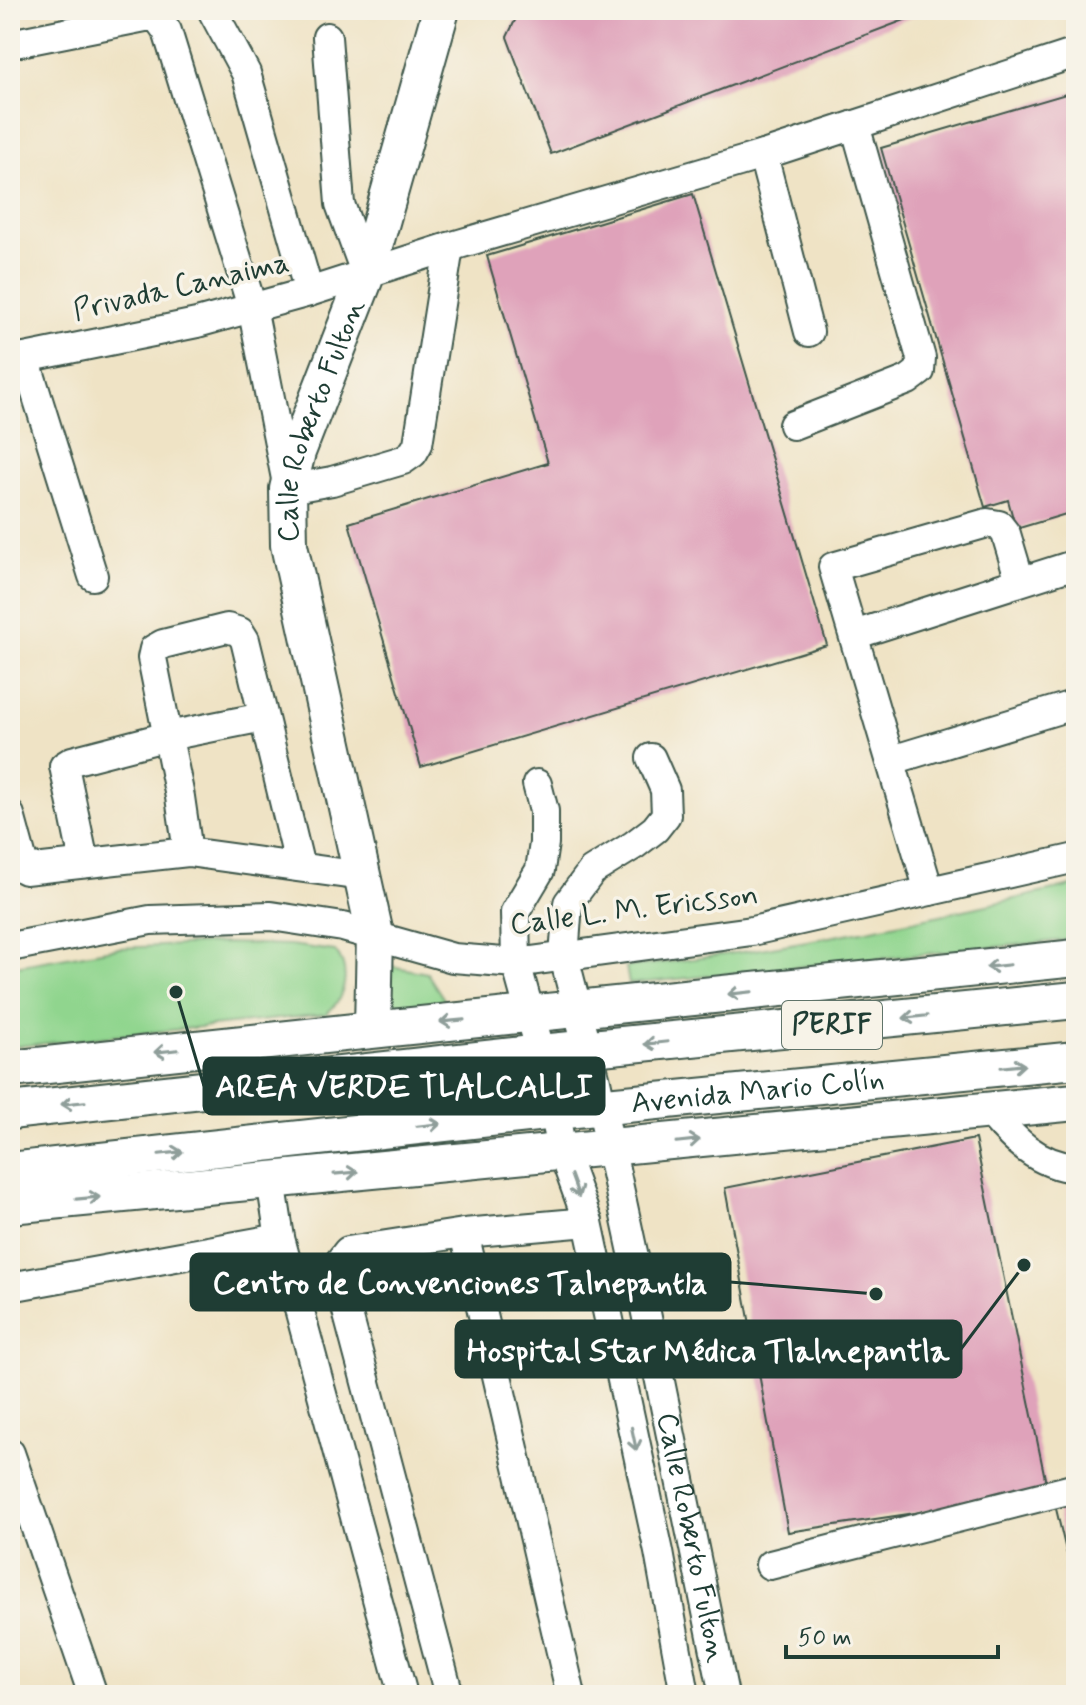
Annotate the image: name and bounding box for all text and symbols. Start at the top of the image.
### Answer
street label: Privada Canaima [69,243,293,331]
street label: Calle Roberto Fulton [268,293,374,543]
street label: Calle L. M. Ericsson [508,875,760,945]
one-way arrow [986,959,1012,974]
one-way arrow [727,986,754,1001]
road number: PERIF [782,1001,882,1049]
one-way arrow [902,1009,929,1024]
one-way arrow [440,1014,466,1029]
one-way arrow [643,1035,670,1050]
one-way arrow [153,1044,180,1059]
callout: AREA VERDE TLALCALLI [204,1058,604,1114]
one-way arrow [999,1058,1026,1073]
street label: Avenida Mario Colín [629,1059,886,1123]
text: AREA VERDE TLALCALLI [215,1067,593,1109]
one-way arrow [60,1096,87,1111]
one-way arrow [416,1117,442,1132]
one-way arrow [674,1133,701,1148]
one-way arrow [157,1146,184,1161]
one-way arrow [333,1166,359,1181]
one-way arrow [568,1173,583,1198]
one-way arrow [74,1190,101,1205]
callout: Centro de Convenciones Talnepantla [191,1254,730,1310]
text: Centro de Convenciones Talnepantla [213,1263,707,1305]
callout: Hospital Star Médica Tlalnepantla [456,1321,961,1377]
text: Hospital Star Médica Tlalnepantla [467,1331,950,1373]
street label: Calle Roberto Fulton [647,1409,736,1666]
one-way arrow [627,1426,642,1451]
scale bar [786,1609,998,1659]
text: 50 m [798,1623,852,1654]

